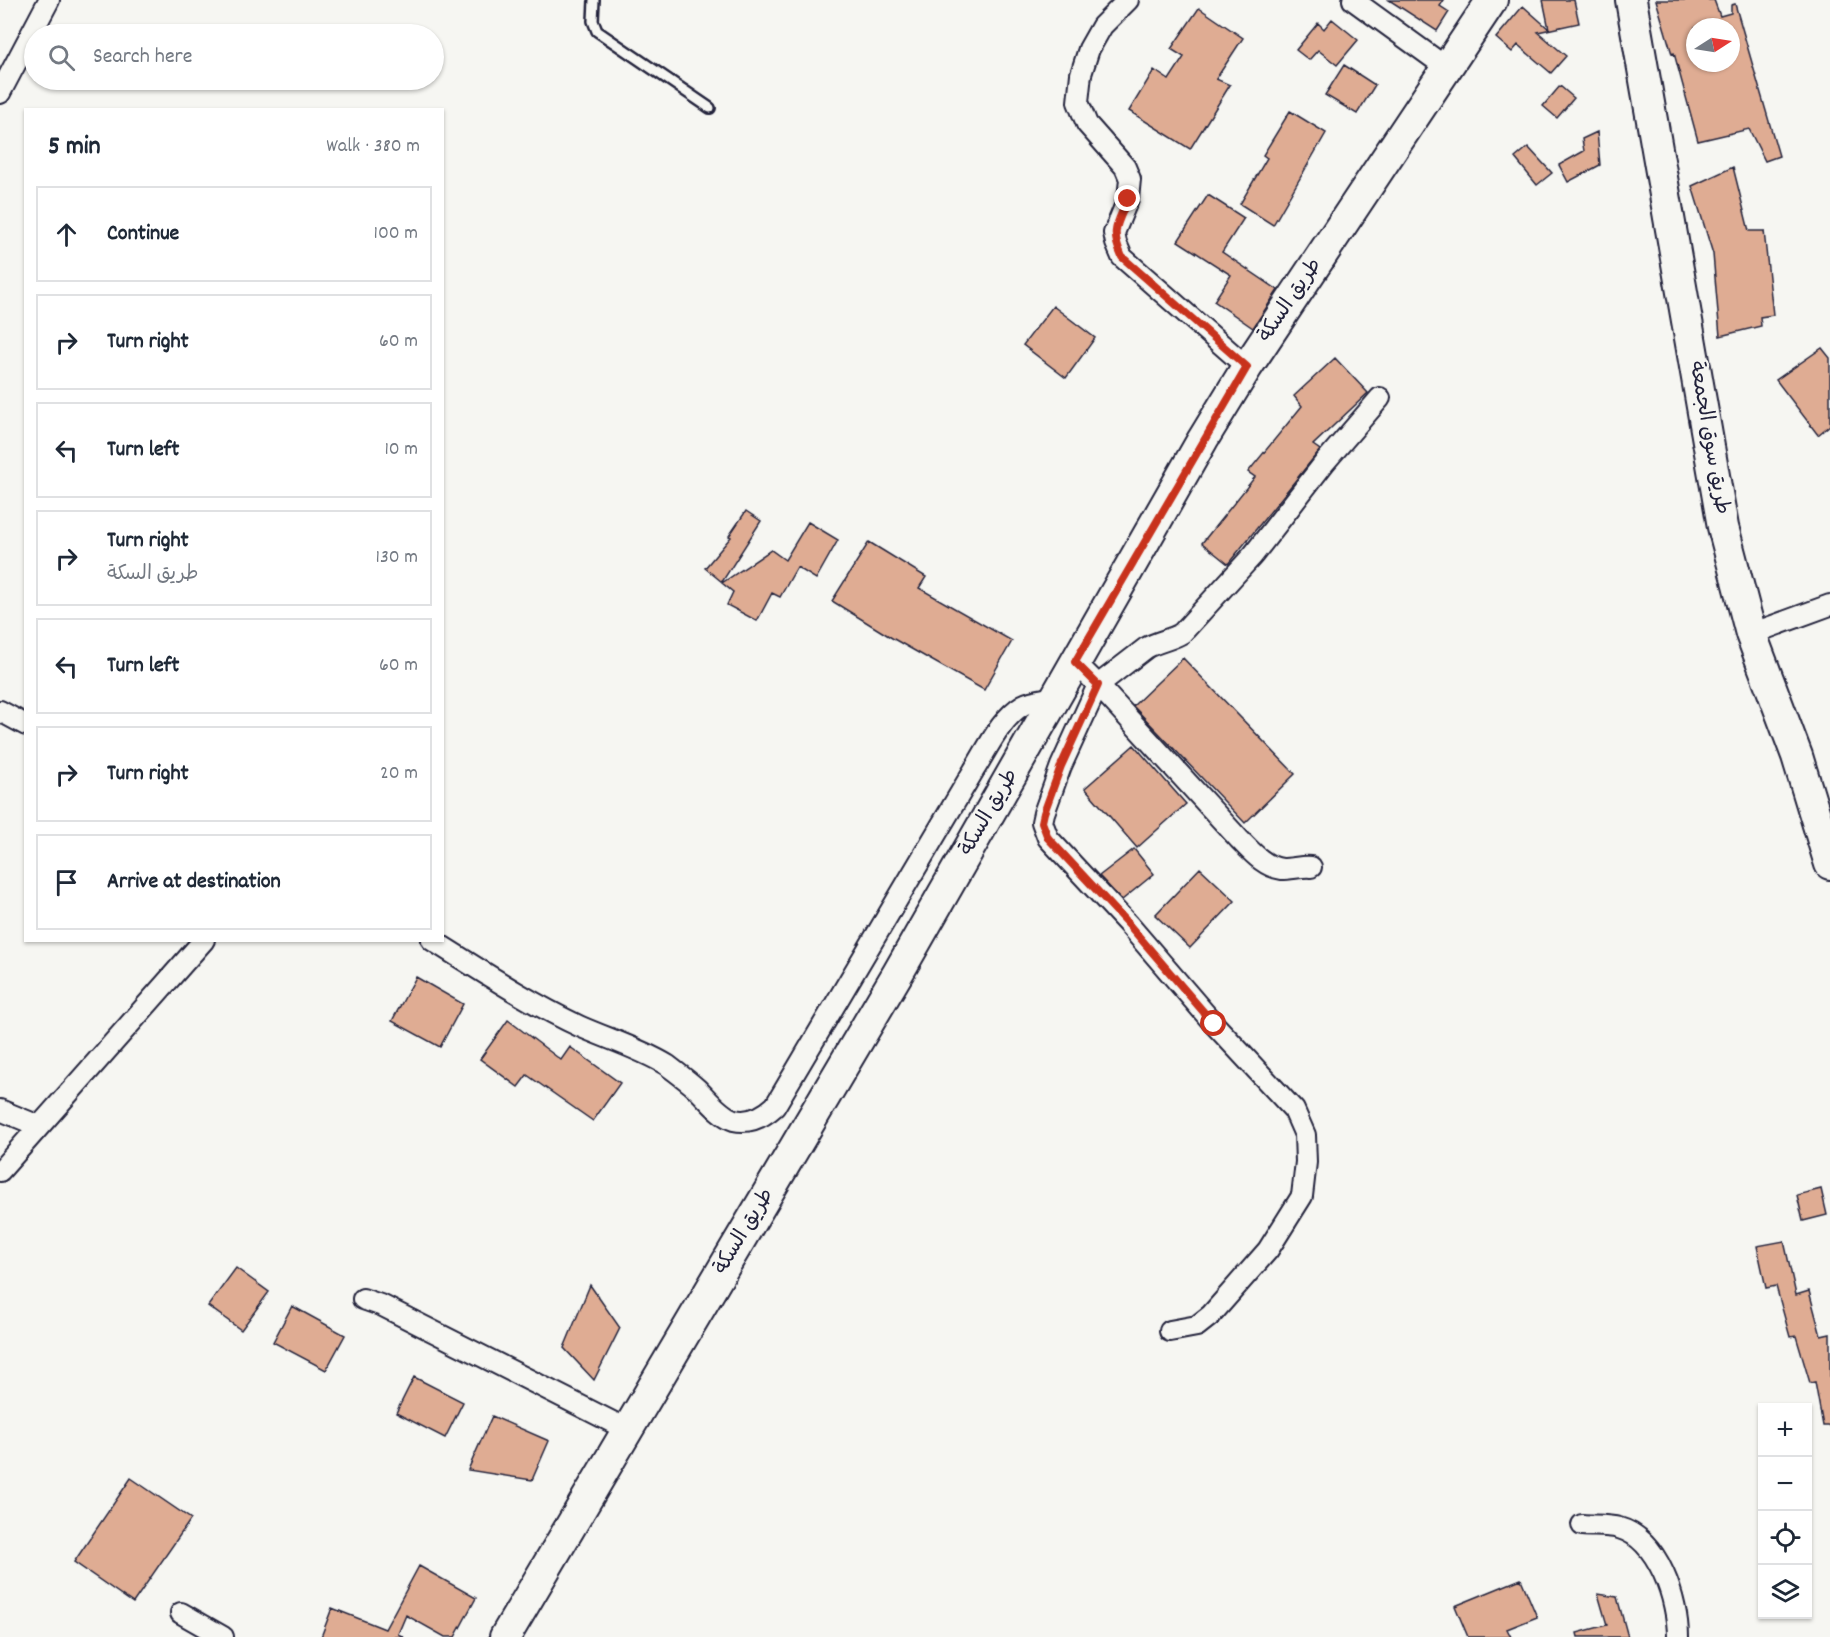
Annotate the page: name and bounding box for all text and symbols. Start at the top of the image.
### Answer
north arrow [1686,18,1740,72]
search box [24,24,444,90]
icon: search [45,41,78,74]
text: Search here [93,42,192,73]
text: 5 min [48,129,101,166]
text: Walk · 380 m [326,133,420,161]
route end [1114,185,1140,211]
icon: ahead [50,218,83,251]
text: Continue [107,219,179,250]
text: 100 m [374,220,418,248]
street label: طريق السكة [1252,253,1330,349]
icon: right [50,326,83,359]
text: Turn right [107,327,189,358]
text: 60 m [379,328,418,356]
street label: طريق سوق الجمعة [1680,359,1736,517]
icon: left [50,434,83,467]
text: Turn left [107,435,179,466]
text: 10 m [384,436,418,464]
text: Turn right [107,526,189,557]
icon: right [50,542,83,575]
text: 130 m [376,544,418,572]
text: طريق السكة [107,561,198,589]
icon: left [50,650,83,683]
text: Turn left [107,651,179,682]
text: 60 m [379,652,418,680]
icon: right [50,758,83,791]
text: Turn right [107,759,189,790]
text: 20 m [380,760,418,788]
street label: طريق السكة [953,764,1027,862]
icon: arrive [50,866,83,899]
text: Arrive at destination [107,867,281,898]
route start [1200,1010,1226,1036]
street label: طريق السكة [707,1183,783,1281]
map controls [1758,1403,1812,1619]
button: + [1758,1403,1812,1457]
button: − [1758,1457,1812,1511]
button: locate [1758,1511,1812,1565]
button: layers [1758,1565,1812,1619]

